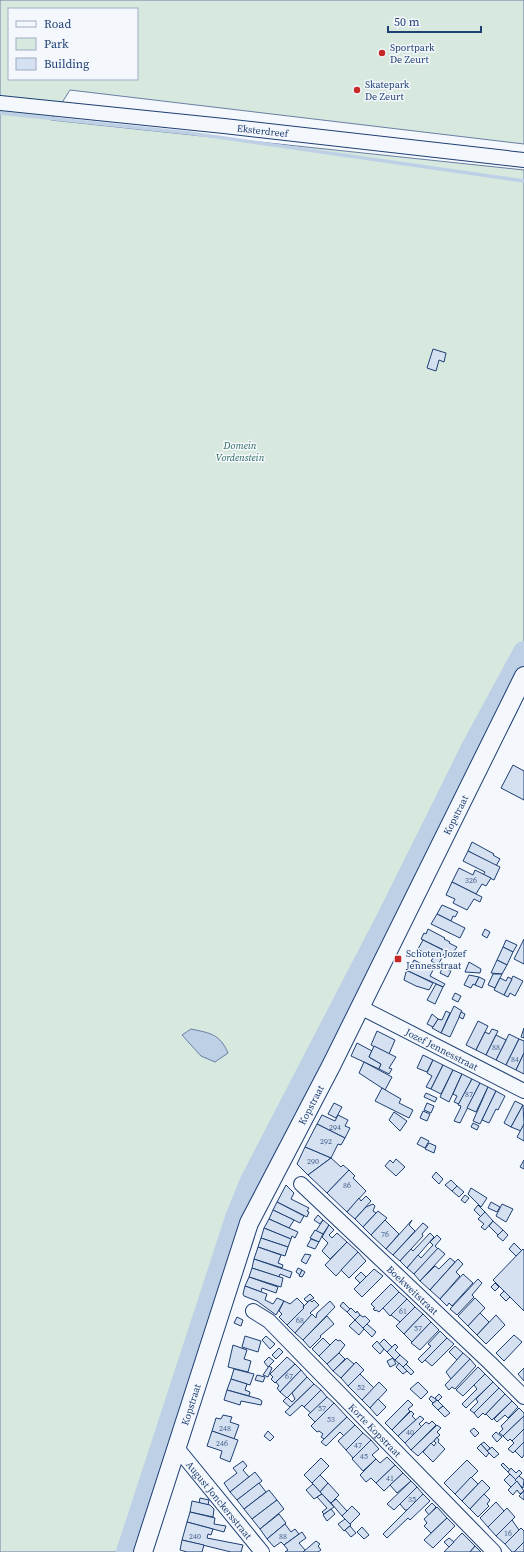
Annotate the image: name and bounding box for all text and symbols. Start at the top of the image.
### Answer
legend [8,8,138,80]
scale bar [388,8,481,34]
text: 50 m [394,14,420,30]
text: Road [44,16,71,32]
text: Park [44,36,69,52]
place label: Sportpark De Zeurt [390,41,435,66]
marker: Sportpark De Zeurt [377,48,387,58]
text: Building [44,56,89,72]
place label: Skatepark De Zeurt [365,78,410,103]
marker: Skatepark De Zeurt [352,85,362,95]
street label: Eksterdreef [236,121,290,140]
park label: Domein Vordenstein [216,439,265,464]
street label: Kopstraat [440,792,471,837]
house number: 326 [465,875,477,886]
place label: Schoten Jozef Jennesstraat [405,947,468,972]
marker: Schoten Jozef Jennesstraat [393,954,403,964]
street label: Jozef Jennesstraat [402,1024,481,1073]
house number: 88 [492,1042,500,1053]
house number: 84 [511,1054,519,1065]
street label: Kopstraat [295,1082,327,1127]
house number: 87 [465,1089,473,1100]
house number: 294 [329,1122,341,1133]
house number: 292 [320,1136,332,1147]
house number: 290 [307,1156,319,1167]
house number: 86 [343,1180,351,1191]
house number: 76 [381,1229,389,1240]
street label: Boekweitstraat [384,1262,442,1318]
house number: 61 [399,1306,407,1317]
house number: 68 [296,1315,304,1326]
house number: 57 [414,1323,422,1334]
house number: 67 [285,1371,293,1382]
street label: Kopstraat [178,1381,204,1427]
house number: 52 [357,1382,365,1393]
street label: Korte Kopstraat [346,1400,405,1460]
house number: 57 [318,1403,326,1414]
house number: 53 [327,1414,335,1425]
house number: 248 [219,1423,231,1434]
house number: 40 [406,1427,414,1438]
house number: 246 [216,1438,228,1449]
house number: 47 [354,1440,362,1451]
house number: 45 [360,1451,368,1462]
street label: August Jonckersstraat [184,1458,256,1542]
house number: 41 [386,1473,394,1484]
house number: 35 [408,1494,416,1505]
house number: 16 [504,1528,512,1539]
house number: 240 [189,1531,201,1542]
house number: 88 [279,1531,287,1542]

